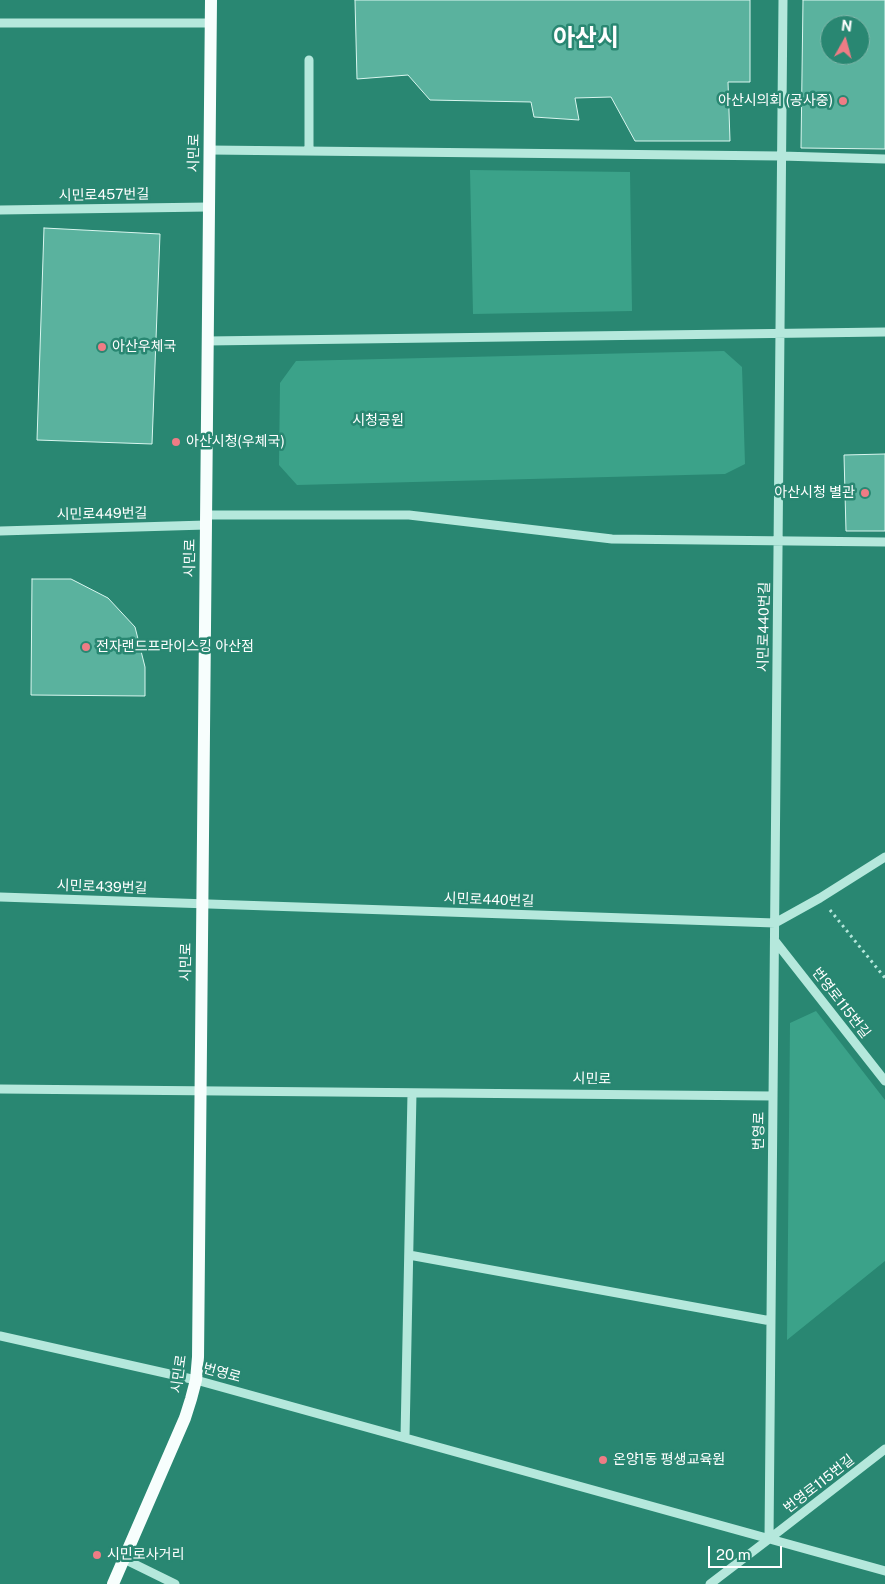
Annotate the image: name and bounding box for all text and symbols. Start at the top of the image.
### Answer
north arrow [820,15,870,65]
text: N [840,17,853,35]
district label: 아산시 [553,25,619,53]
place label: 아산시의회 (공사중) [718,93,833,109]
marker: 아산시의회 (공사중) [837,95,849,107]
street label: 시민로 [185,134,203,172]
street label: 시민로457번길 [59,186,149,204]
place label: 아산우체국 [112,339,176,355]
marker: 아산우체국 [96,341,108,353]
park label: 시청공원 [352,413,404,429]
place label: 아산시청(우체국) [186,434,285,450]
marker: 아산시청(우체국) [170,436,182,448]
place label: 아산시청 별관 [774,485,855,501]
marker: 아산시청 별관 [859,487,871,499]
street label: 시민로449번길 [56,505,148,523]
street label: 시민로 [181,539,199,577]
street label: 시민로440번길 [755,582,773,672]
place label: 전자랜드프라이스킹 아산점 [96,639,254,655]
marker: 전자랜드프라이스킹 아산점 [80,641,92,653]
street label: 시민로439번길 [56,877,148,897]
street label: 시민로440번길 [443,890,535,910]
street label: 시민로 [177,943,195,981]
street label: 번영로115번길 [808,964,874,1042]
street label: 시민로 [573,1070,611,1088]
street label: 번영로 [750,1112,768,1150]
street label: 시민로 [168,1354,190,1394]
street label: 번영로 [201,1360,243,1386]
street label: 번영로115번길 [780,1451,858,1517]
place label: 온양1동 평생교육원 [613,1452,725,1468]
marker: 온양1동 평생교육원 [597,1454,609,1466]
scale bar [710,1536,784,1568]
text: 20 m [716,1546,751,1563]
place label: 시민로사거리 [107,1547,184,1563]
marker: 시민로사거리 [91,1549,103,1561]

